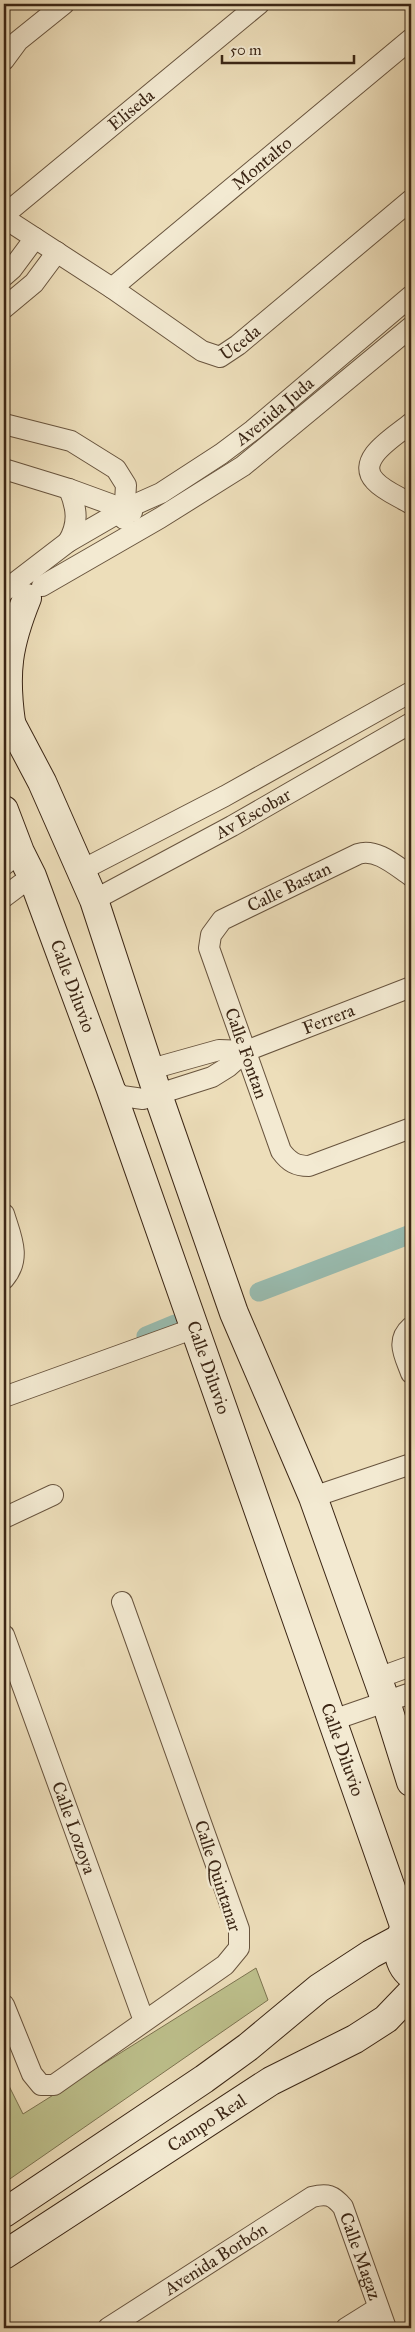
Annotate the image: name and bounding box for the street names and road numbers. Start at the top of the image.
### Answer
street label: Eliseda [104,84,159,135]
street label: Montalto [227,132,296,195]
street label: Uceda [215,320,265,365]
street label: Avenida Juda [230,372,319,451]
street label: Av Escobar [211,783,295,844]
street label: Calle Bastan [243,857,335,917]
street label: Calle Diluvio [45,937,100,1035]
street label: Ferrera [299,999,358,1039]
street label: Calle Fontan [220,1005,273,1102]
street label: Calle Diluvio [182,1318,235,1417]
street label: Calle Diluvio [316,1700,369,1799]
street label: Calle Lozoya [47,1778,101,1877]
street label: Calle Quintanar [190,1817,246,1935]
street label: Campo Real [163,2089,250,2157]
street label: Calle Magaz [335,2209,386,2303]
street label: Avenida Borbón [159,2218,272,2301]

